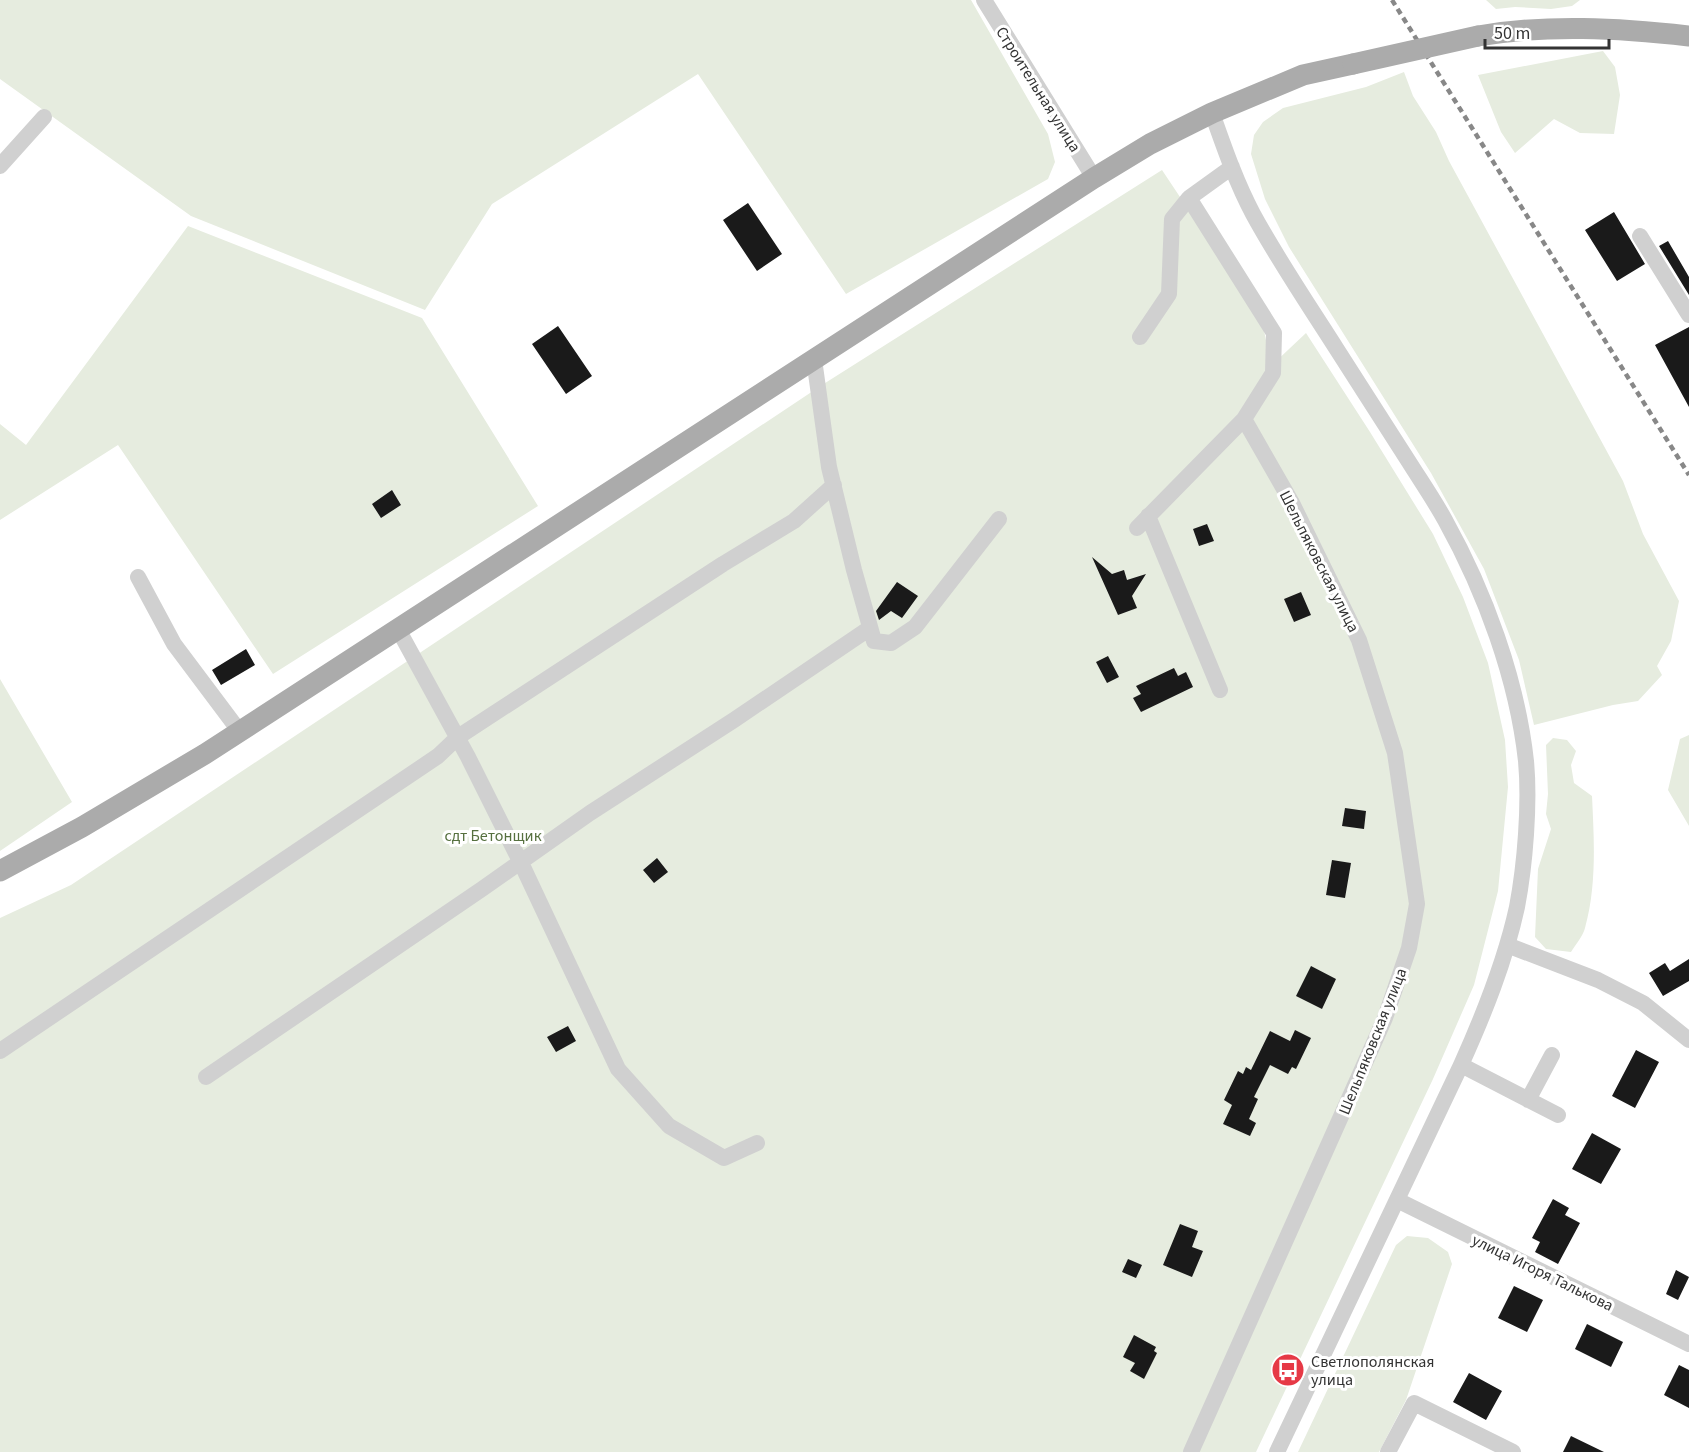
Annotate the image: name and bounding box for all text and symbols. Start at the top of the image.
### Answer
scale bar [1485,12,1610,50]
text: 50 m [1494,21,1530,46]
street label: Строительная улица [991,22,1086,157]
street label: Шельпяковская улица [1274,487,1364,636]
park label: сдт Бетонщик [444,825,542,847]
street label: Шельпяковская улица [1333,965,1412,1118]
street label: улица Игоря Талькова [1468,1229,1617,1317]
place label: Светлополянская улица [1311,1351,1435,1391]
bus stop icon: Светлополянская улица [1270,1352,1306,1388]

